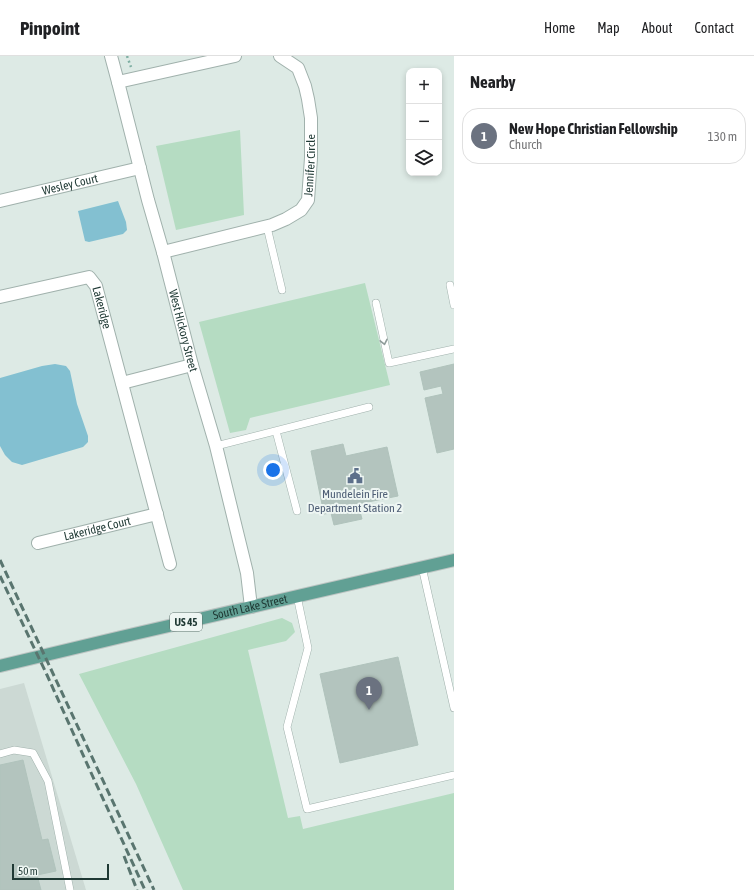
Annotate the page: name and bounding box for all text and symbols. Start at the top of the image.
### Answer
text: Pinpoint [20,17,80,39]
text: Home [544,20,575,36]
text: Map [597,20,620,36]
text: About [642,20,673,36]
text: Contact [695,20,734,36]
map controls [406,68,442,176]
button: + [406,68,442,104]
text: Nearby [470,72,516,92]
button: − [406,104,442,140]
text: New Hope Christian Fellowship [509,120,678,137]
text: 1 [481,129,487,144]
text: 130 m [708,129,737,144]
street label: Jennifer Circle [301,134,318,197]
text: Church [509,137,542,152]
button: layers [406,140,442,176]
street label: Wesley Court [41,171,100,198]
street label: Lakeridge [89,285,114,330]
street label: West Hickory Street [166,288,201,374]
one-way arrow [379,338,387,345]
your location [263,460,283,480]
public building icon: Mundelein Fire Department Station 2 [346,467,364,485]
place label: Mundelein Fire Department Station 2 [308,487,402,515]
street label: Lakeridge Court [62,514,133,543]
street label: South Lake Street [211,592,289,623]
road number: US 45 [170,613,202,631]
pin: 1 [356,677,382,710]
scale bar [12,862,109,881]
text: 50 m [18,865,38,877]

